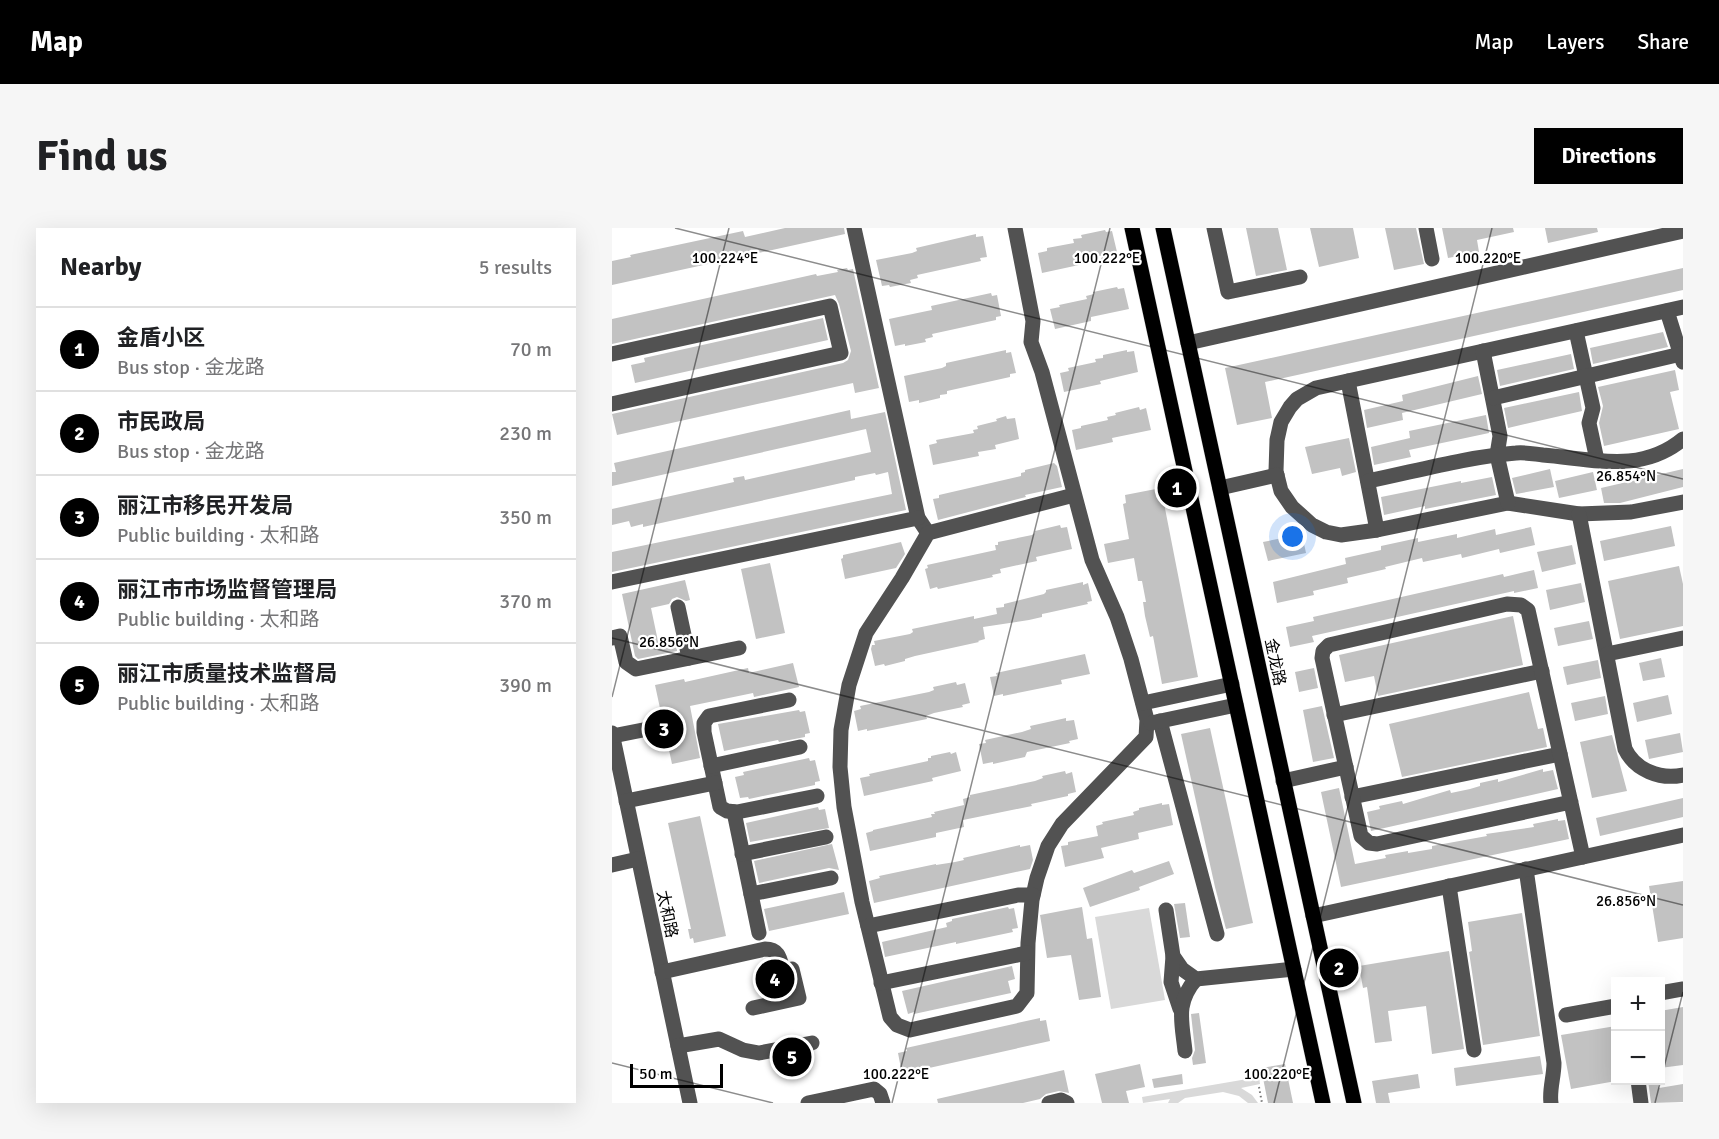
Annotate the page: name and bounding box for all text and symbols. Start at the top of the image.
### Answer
text: Map [30,25,83,59]
text: Map [1475,29,1513,55]
text: Layers [1546,29,1604,55]
text: Share [1637,29,1689,55]
button: Directions [1534,128,1683,184]
text: Find us [36,131,167,182]
text: 100.224°E [692,249,758,267]
text: 100.222°E [1074,249,1140,267]
text: 100.220°E [1455,249,1521,267]
text: Nearby [60,251,141,283]
text: 5 results [479,255,552,280]
text: 金盾小区 [117,324,205,351]
text: 1 [74,337,85,362]
text: 70 m [510,337,552,362]
text: Bus stop · 金龙路 [117,355,265,380]
text: 市民政局 [117,408,205,435]
text: 2 [74,421,85,446]
text: 230 m [499,421,552,446]
text: Bus stop · 金龙路 [117,439,265,464]
pin: 1 [1158,466,1196,510]
text: 26.854°N [1596,467,1656,485]
text: 丽江市移民开发局 [117,492,293,519]
text: 3 [74,505,85,530]
text: 350 m [499,505,552,530]
your location [1278,522,1307,551]
text: Public building · 太和路 [117,523,320,548]
text: 丽江市市场监督管理局 [117,576,337,603]
text: 4 [74,589,85,614]
text: 370 m [499,589,552,614]
text: Public building · 太和路 [117,607,320,632]
text: 26.856°N [639,633,699,651]
street label: 金龙路 [1260,637,1290,688]
text: 丽江市质量技术监督局 [117,660,337,687]
text: 5 [74,673,85,698]
text: 390 m [499,673,552,698]
text: Public building · 太和路 [117,691,320,716]
pin: 3 [644,706,684,752]
street label: 太和路 [652,889,682,940]
text: 26.856°N [1596,892,1656,910]
pin: 2 [1320,946,1358,990]
pin: 4 [756,956,794,1002]
map controls [1611,977,1665,1085]
button: + [1611,977,1665,1031]
button: − [1611,1031,1665,1085]
pin: 5 [772,1034,812,1080]
scale bar [630,1061,723,1088]
text: 50 m [639,1064,673,1084]
text: 100.222°E [863,1065,929,1083]
text: 100.220°E [1244,1065,1310,1083]

